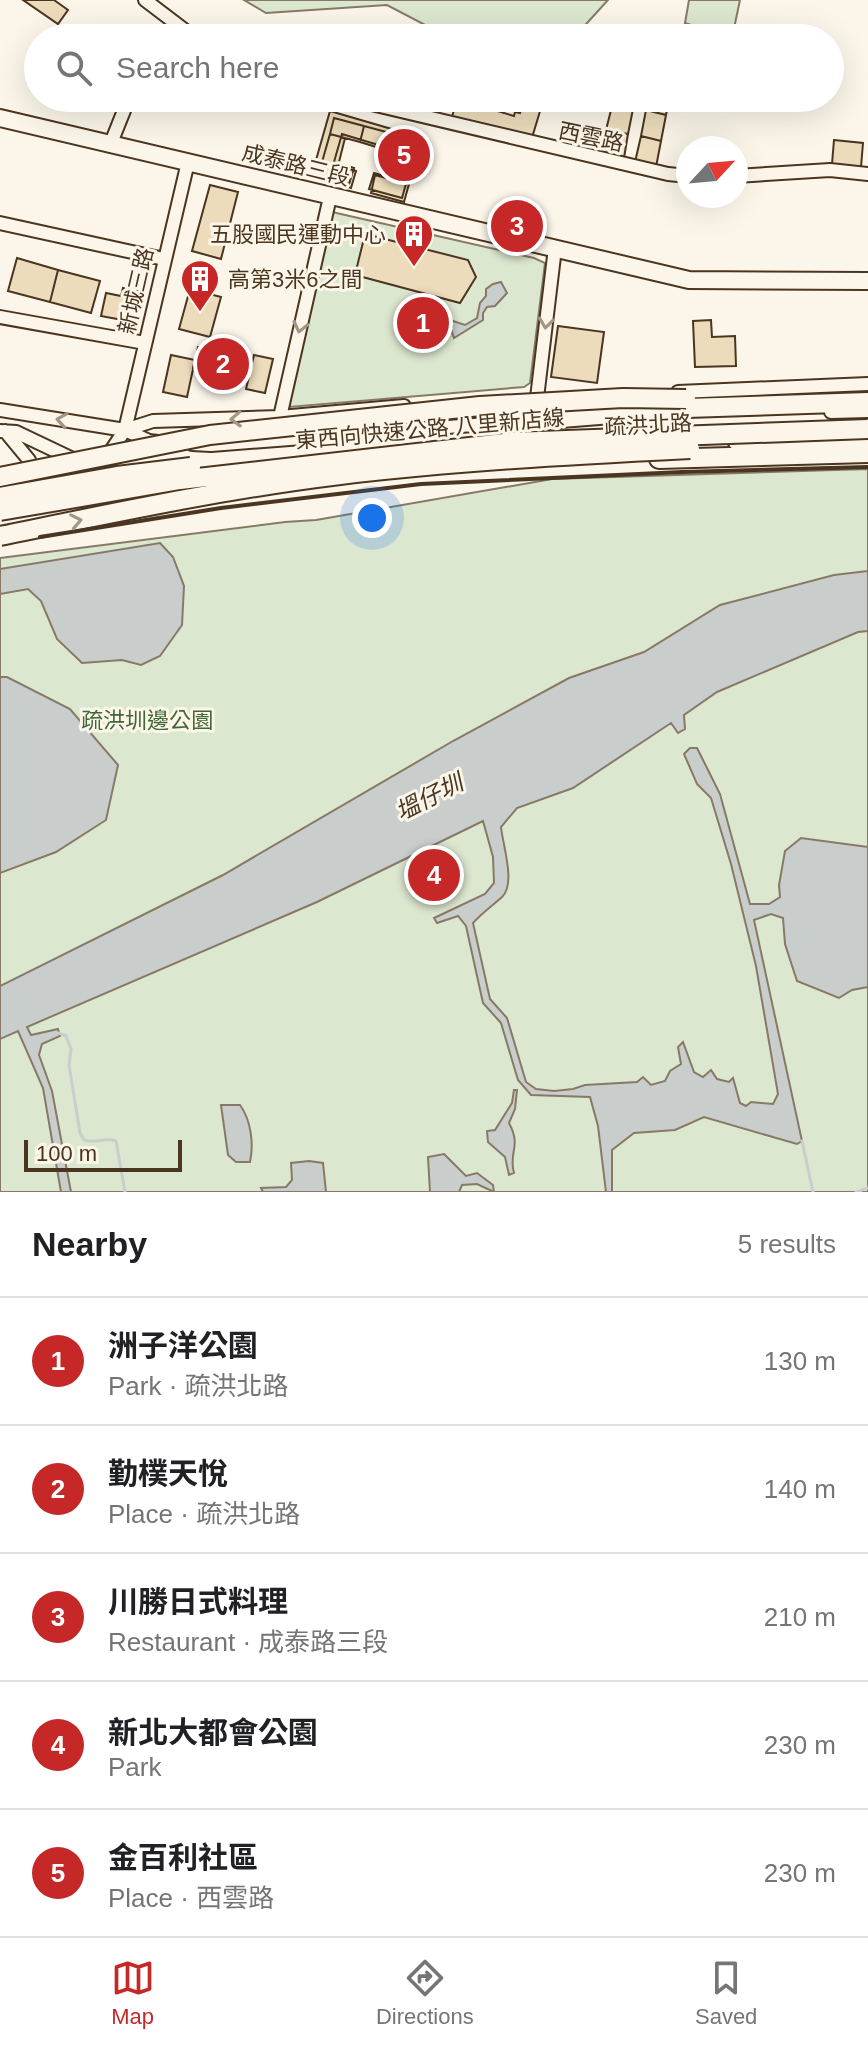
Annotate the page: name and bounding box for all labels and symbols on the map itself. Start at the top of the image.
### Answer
street label: 西雲路 [556,118,626,156]
pin: 5 [378,125,430,185]
north arrow [676,136,748,208]
street label: 成泰路三段 [240,140,352,190]
pin: 3 [491,196,543,256]
building icon: 五股國民運動中心 [393,213,435,268]
place label: 五股國民運動中心 [210,222,386,247]
street label: 新城三路 [114,245,158,337]
building icon: 高第3米6之間 [179,258,221,313]
place label: 高第3米6之間 [228,267,362,292]
pin: 1 [397,293,449,353]
one-way arrow [538,316,555,330]
one-way arrow [293,320,310,333]
pin: 2 [197,334,249,394]
street label: 東西向快速公路 八里新店線 [294,405,566,453]
one-way arrow [229,410,242,427]
street label: 疏洪北路 [603,410,693,440]
one-way arrow [55,412,69,429]
your location [352,498,392,538]
one-way arrow [70,513,83,530]
park label: 疏洪圳邊公園 [81,708,213,733]
water label: 塭仔圳 [391,767,470,825]
pin: 4 [408,845,460,905]
scale bar [24,1136,182,1172]

